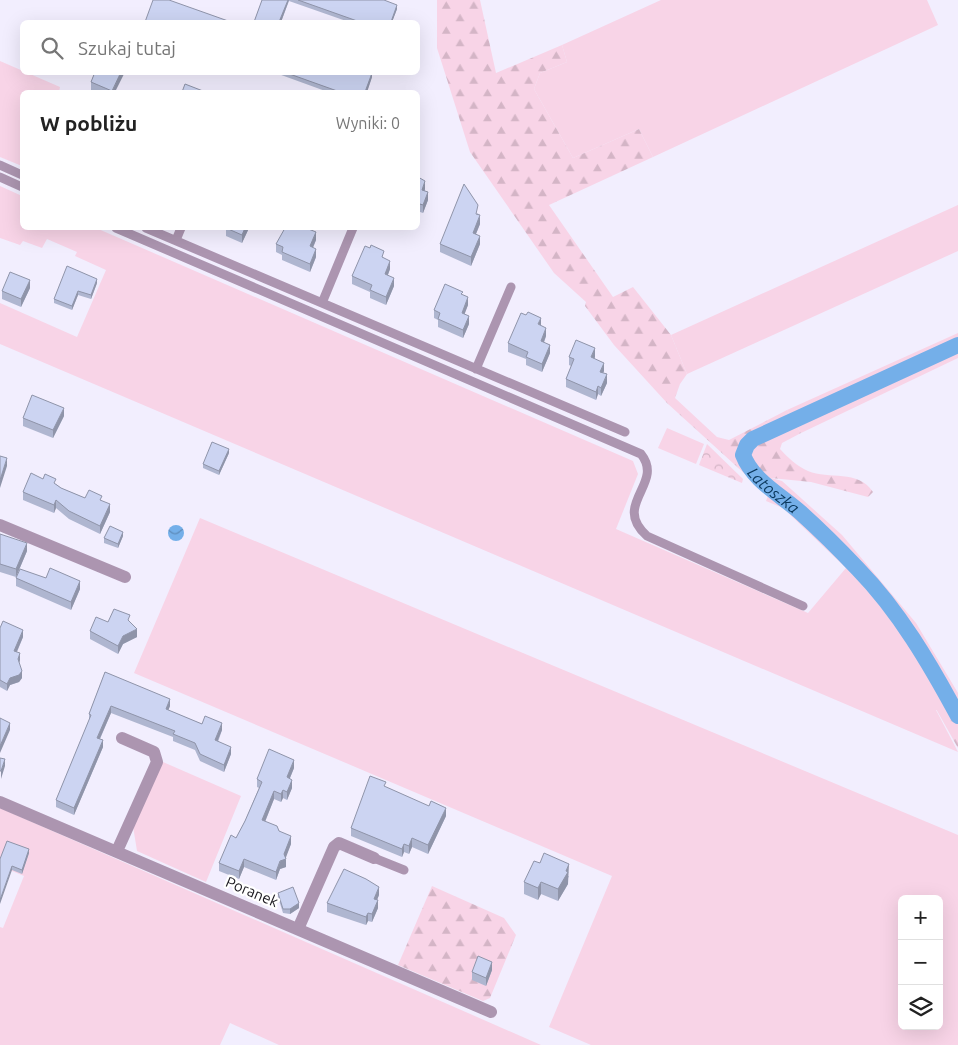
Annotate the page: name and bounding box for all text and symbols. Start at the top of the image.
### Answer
search box [20,20,420,75]
icon: search [38,34,66,62]
text: Szukaj tutaj [78,37,176,59]
text: W pobliżu [40,111,137,135]
text: Wyniki: 0 [336,114,400,132]
water label: Latoszka [744,464,803,517]
street label: Poranek [223,873,281,910]
map controls [898,895,943,1030]
button: + [898,895,943,940]
button: − [898,940,943,985]
button: layers [898,985,943,1030]

